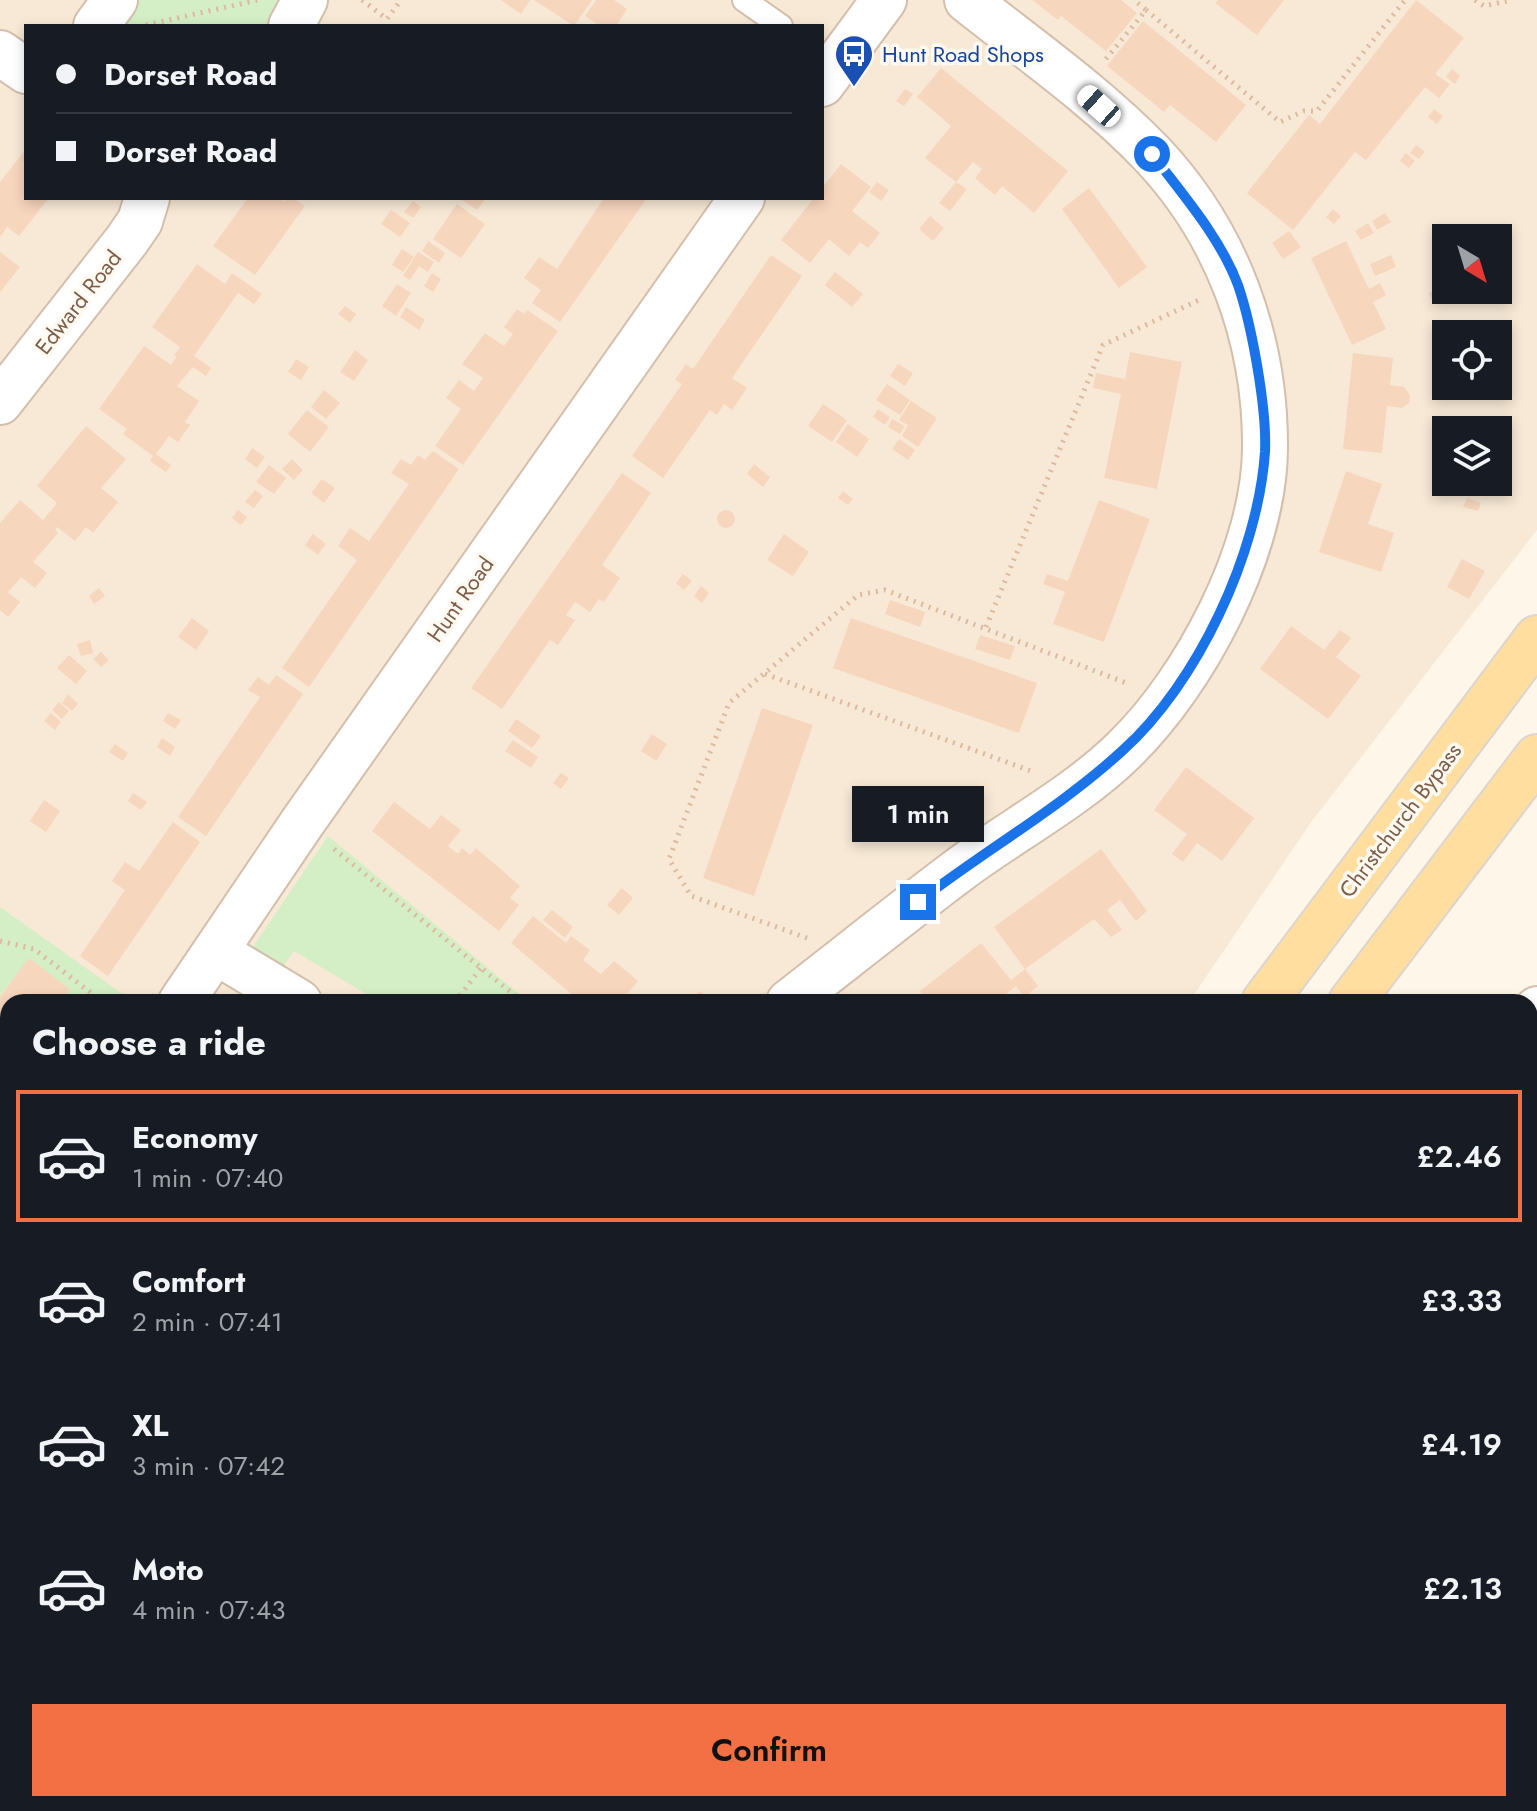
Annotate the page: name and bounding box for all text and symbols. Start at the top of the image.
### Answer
bus stop icon: Hunt Road Shops [833,33,875,88]
place label: Hunt Road Shops [882,38,1044,70]
text: Dorset Road [104,53,277,96]
car [1073,81,1125,131]
text: Dorset Road [104,130,277,173]
route start [1134,136,1170,172]
north arrow [1432,224,1512,304]
map controls [1432,224,1512,496]
street label: Edward Road [27,243,129,361]
button: locate [1432,320,1512,400]
button: layers [1432,416,1512,496]
street label: Hunt Road [419,550,501,648]
street label: Christchurch Bypass [1331,736,1469,904]
callout: 1 min [852,786,984,842]
text: 1 min [886,795,950,833]
route end [900,884,936,920]
text: Choose a ride [32,1016,266,1068]
text: Economy [132,1116,258,1159]
icon: car [36,1120,108,1192]
text: £2.46 [1417,1135,1502,1178]
text: 1 min · 07:40 [132,1159,283,1197]
text: Comfort [132,1260,245,1303]
icon: car [36,1264,108,1336]
text: £3.33 [1421,1279,1502,1322]
text: 2 min · 07:41 [132,1303,283,1341]
text: XL [132,1404,168,1447]
icon: car [36,1408,108,1480]
text: £4.19 [1421,1423,1502,1466]
text: 3 min · 07:42 [132,1447,285,1485]
text: Moto [132,1548,204,1591]
icon: car [36,1552,108,1624]
text: £2.13 [1423,1567,1502,1610]
text: 4 min · 07:43 [132,1591,285,1629]
button: Confirm [32,1704,1506,1796]

